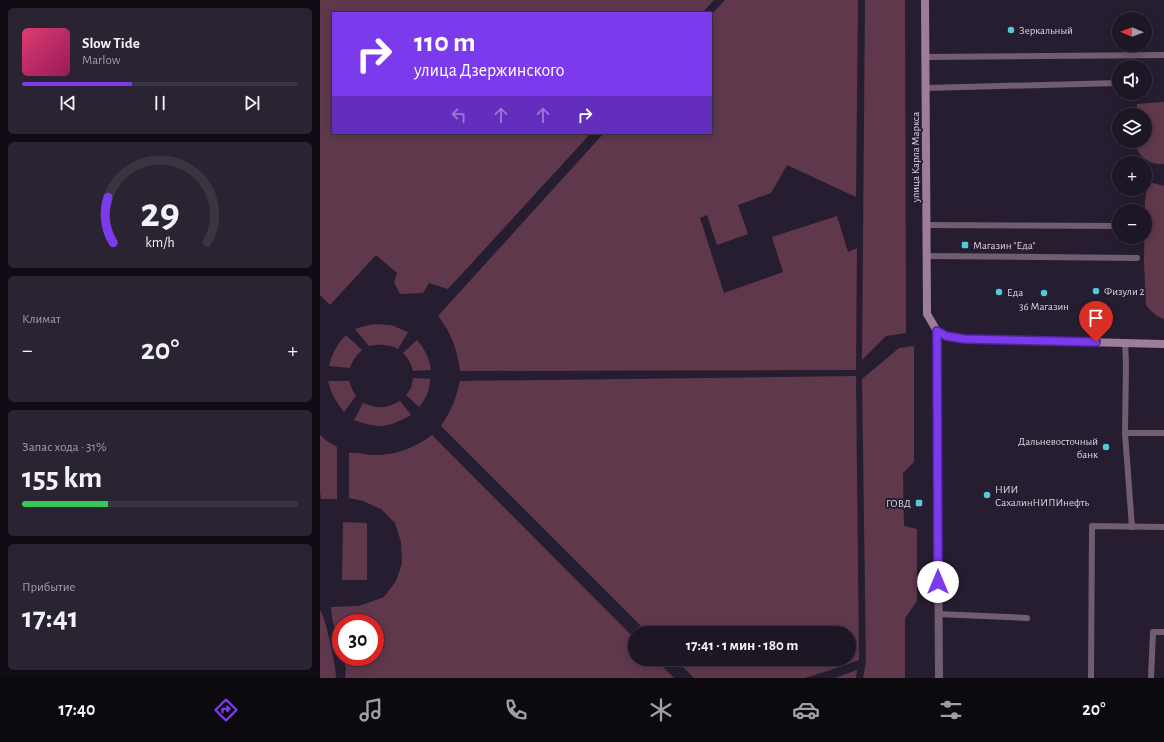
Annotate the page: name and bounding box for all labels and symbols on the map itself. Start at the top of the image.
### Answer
north arrow [1112,12,1152,52]
marker: Зеркальный [1006,25,1016,35]
place label: Зеркальный [1019,25,1073,36]
street label: улица Карла Маркса [910,112,921,203]
marker: Магазин "Еда" [960,240,970,250]
place label: Магазин "Еда" [973,240,1036,251]
marker: Физули 2 [1091,286,1101,296]
place label: Физули 2 [1104,286,1145,297]
marker: Еда [994,287,1004,297]
place label: Еда [1007,287,1023,298]
marker: 36 Магазин [1039,288,1049,298]
place label: 36 Магазин [1019,301,1069,312]
pin [1079,301,1113,342]
place label: Дальневосточный банк [1018,436,1098,460]
marker: Дальневосточный банк [1101,442,1111,452]
place label: НИИ СахалинНИПИнефть [995,484,1090,508]
marker: НИИ СахалинНИПИнефть [982,490,992,500]
place label: ГОВД [886,498,911,509]
marker: ГОВД [914,498,924,508]
position arrow [917,561,959,603]
speed limit sign: 30 [332,614,384,666]

